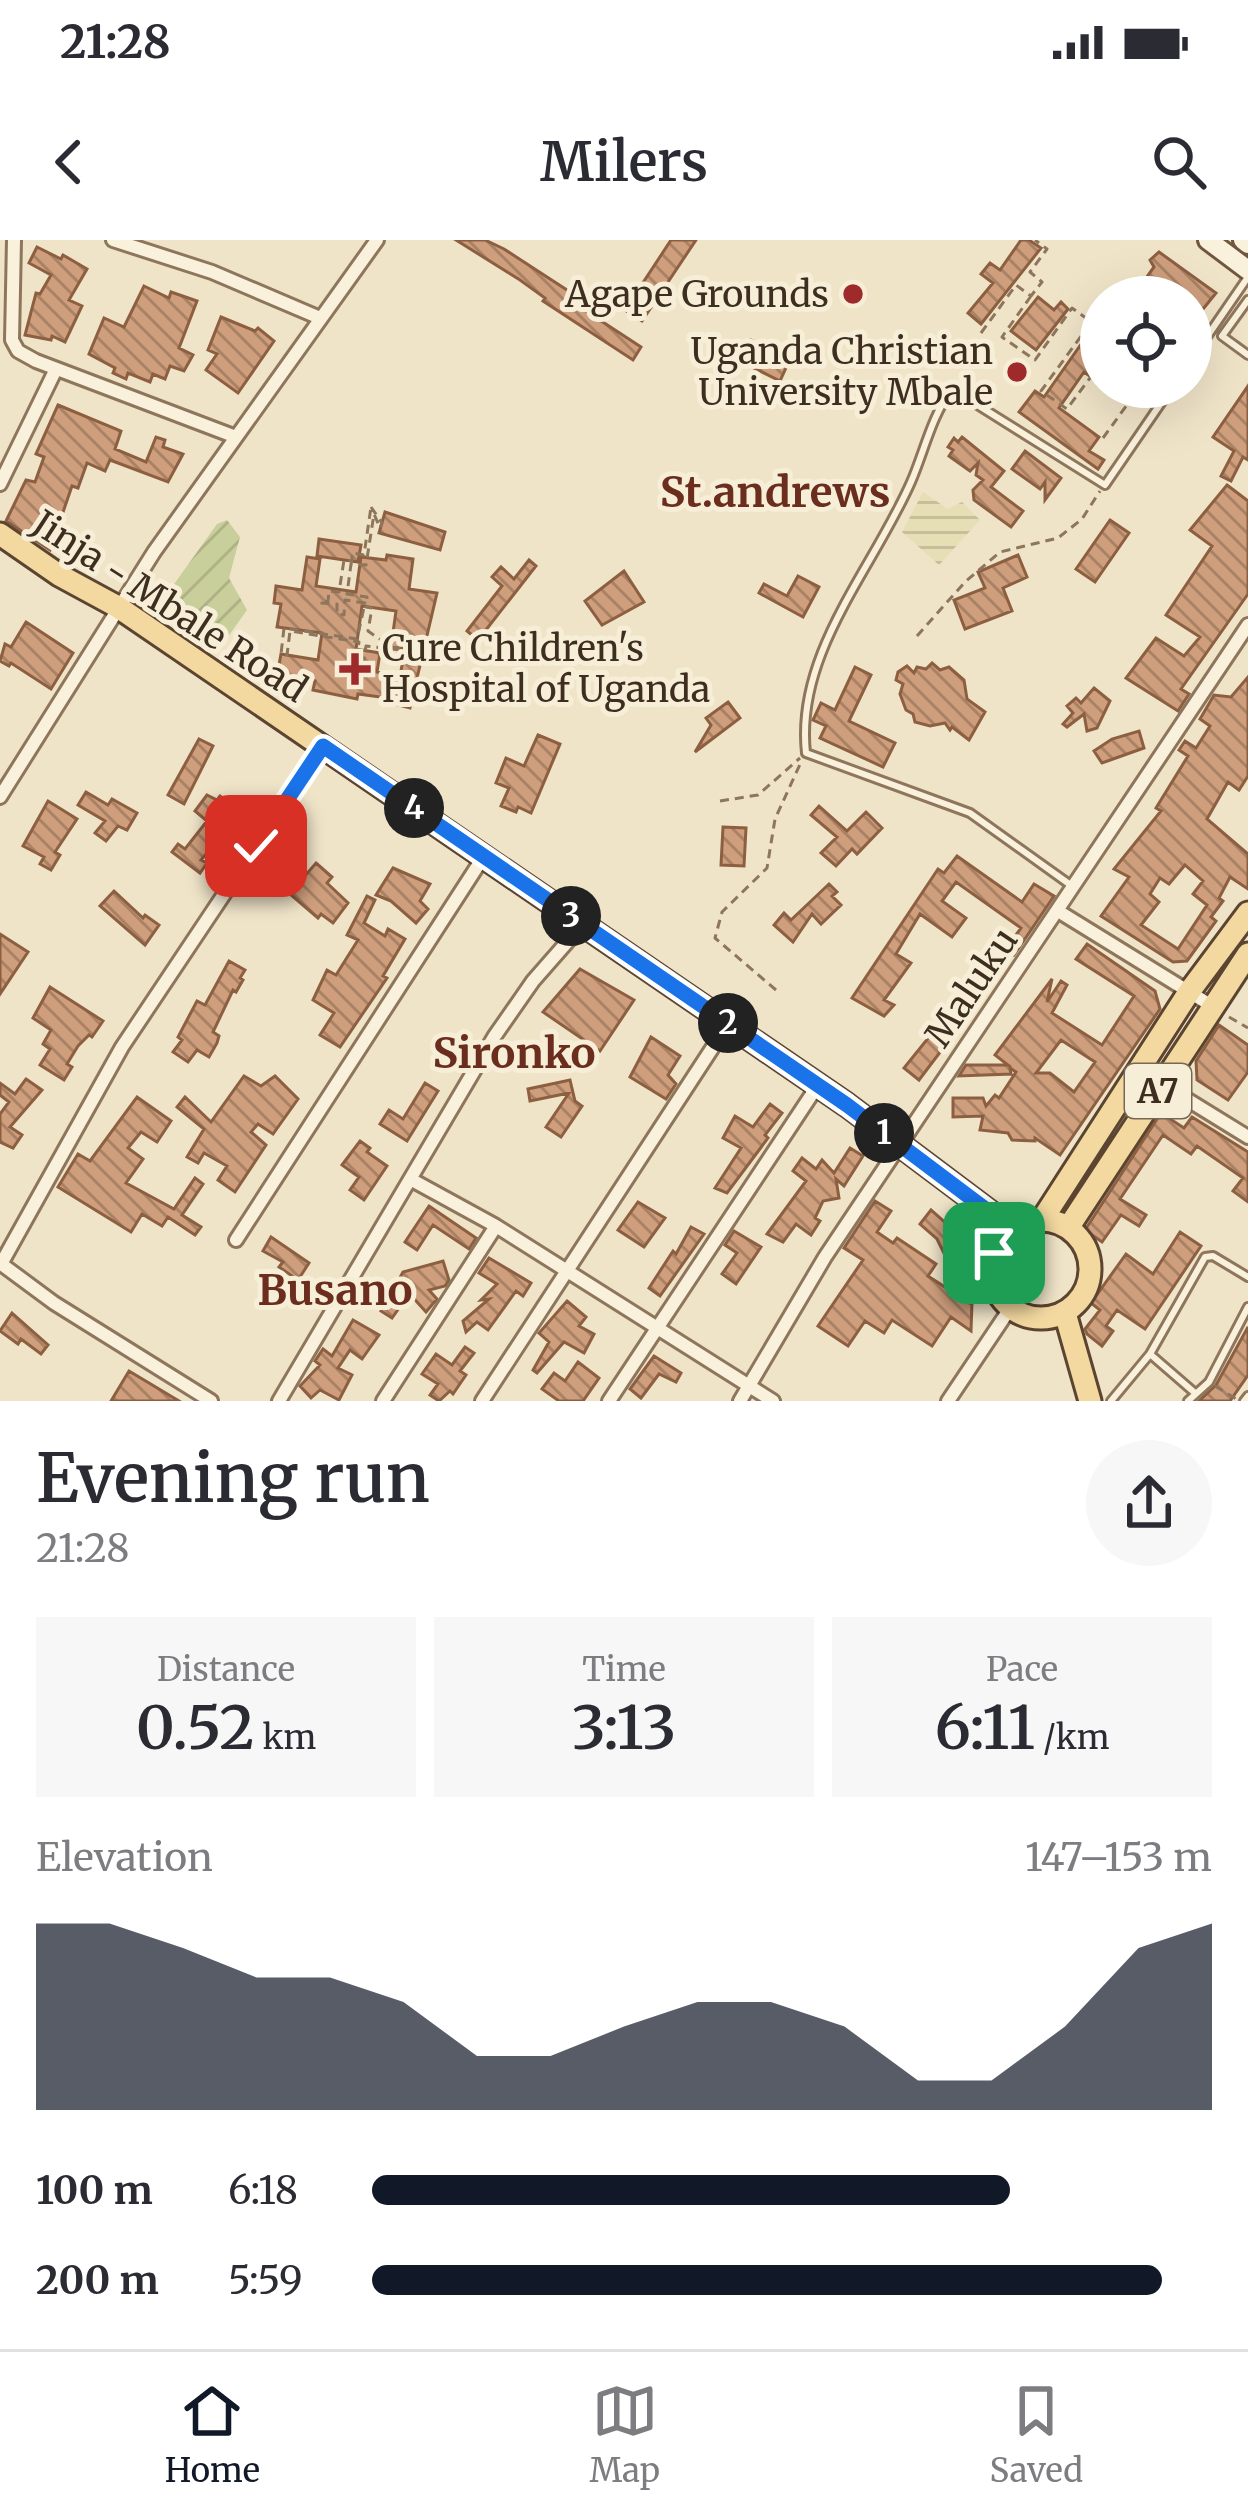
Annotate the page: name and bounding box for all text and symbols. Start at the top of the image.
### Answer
text: 21:28 [60,14,171,70]
text: Milers [540,128,708,196]
icon: back [36,129,102,195]
icon: search [1146,129,1212,195]
place label: Agape Grounds [564,272,829,317]
map controls [1080,276,1212,408]
button: locate [1080,276,1212,408]
marker: Agape Grounds [840,281,866,307]
place label: Uganda Christian University Mbale [691,329,993,415]
marker: Uganda Christian University Mbale [1004,359,1030,385]
district label: St.andrews [660,466,890,518]
street label: Jinja - Mbale Road [23,500,315,712]
place label: Cure Children's Hospital of Uganda [382,626,710,712]
marker: Cure Children's Hospital of Uganda [339,653,371,685]
pin: 4 [384,778,444,838]
text: 4 [404,787,424,828]
pin [205,795,307,897]
icon: check [223,813,289,879]
pin: 3 [541,886,601,946]
text: 3 [562,895,580,936]
street label: Maluku [915,919,1027,1055]
pin: 2 [698,993,758,1053]
text: 2 [718,1002,738,1043]
district label: Sironko [433,1027,595,1079]
road number: A7 [1125,1064,1191,1118]
pin: 1 [854,1103,914,1163]
text: 1 [876,1112,892,1153]
pin [943,1202,1045,1304]
icon: arrive [961,1220,1027,1286]
district label: Busano [257,1264,413,1316]
text: Evening run [36,1437,430,1520]
button: share [1086,1440,1212,1566]
text: 21:28 [36,1524,130,1573]
text: Distance [157,1649,295,1690]
text: Time [582,1649,666,1690]
text: Pace [986,1649,1058,1690]
text: 0.52 [136,1690,255,1765]
text: 3:13 [572,1690,676,1765]
text: 6:11 [935,1690,1035,1765]
text: km [255,1717,316,1758]
text: /km [1035,1717,1109,1758]
text: Elevation [36,1833,213,1882]
text: 147–153 m [1025,1833,1212,1882]
text: 100 m [36,2166,153,2215]
text: 6:18 [228,2166,298,2215]
text: 200 m [36,2256,159,2305]
text: 5:59 [228,2256,303,2305]
tab: Home [165,2378,260,2491]
tab: Map [590,2378,660,2491]
tab: Saved [990,2378,1083,2491]

